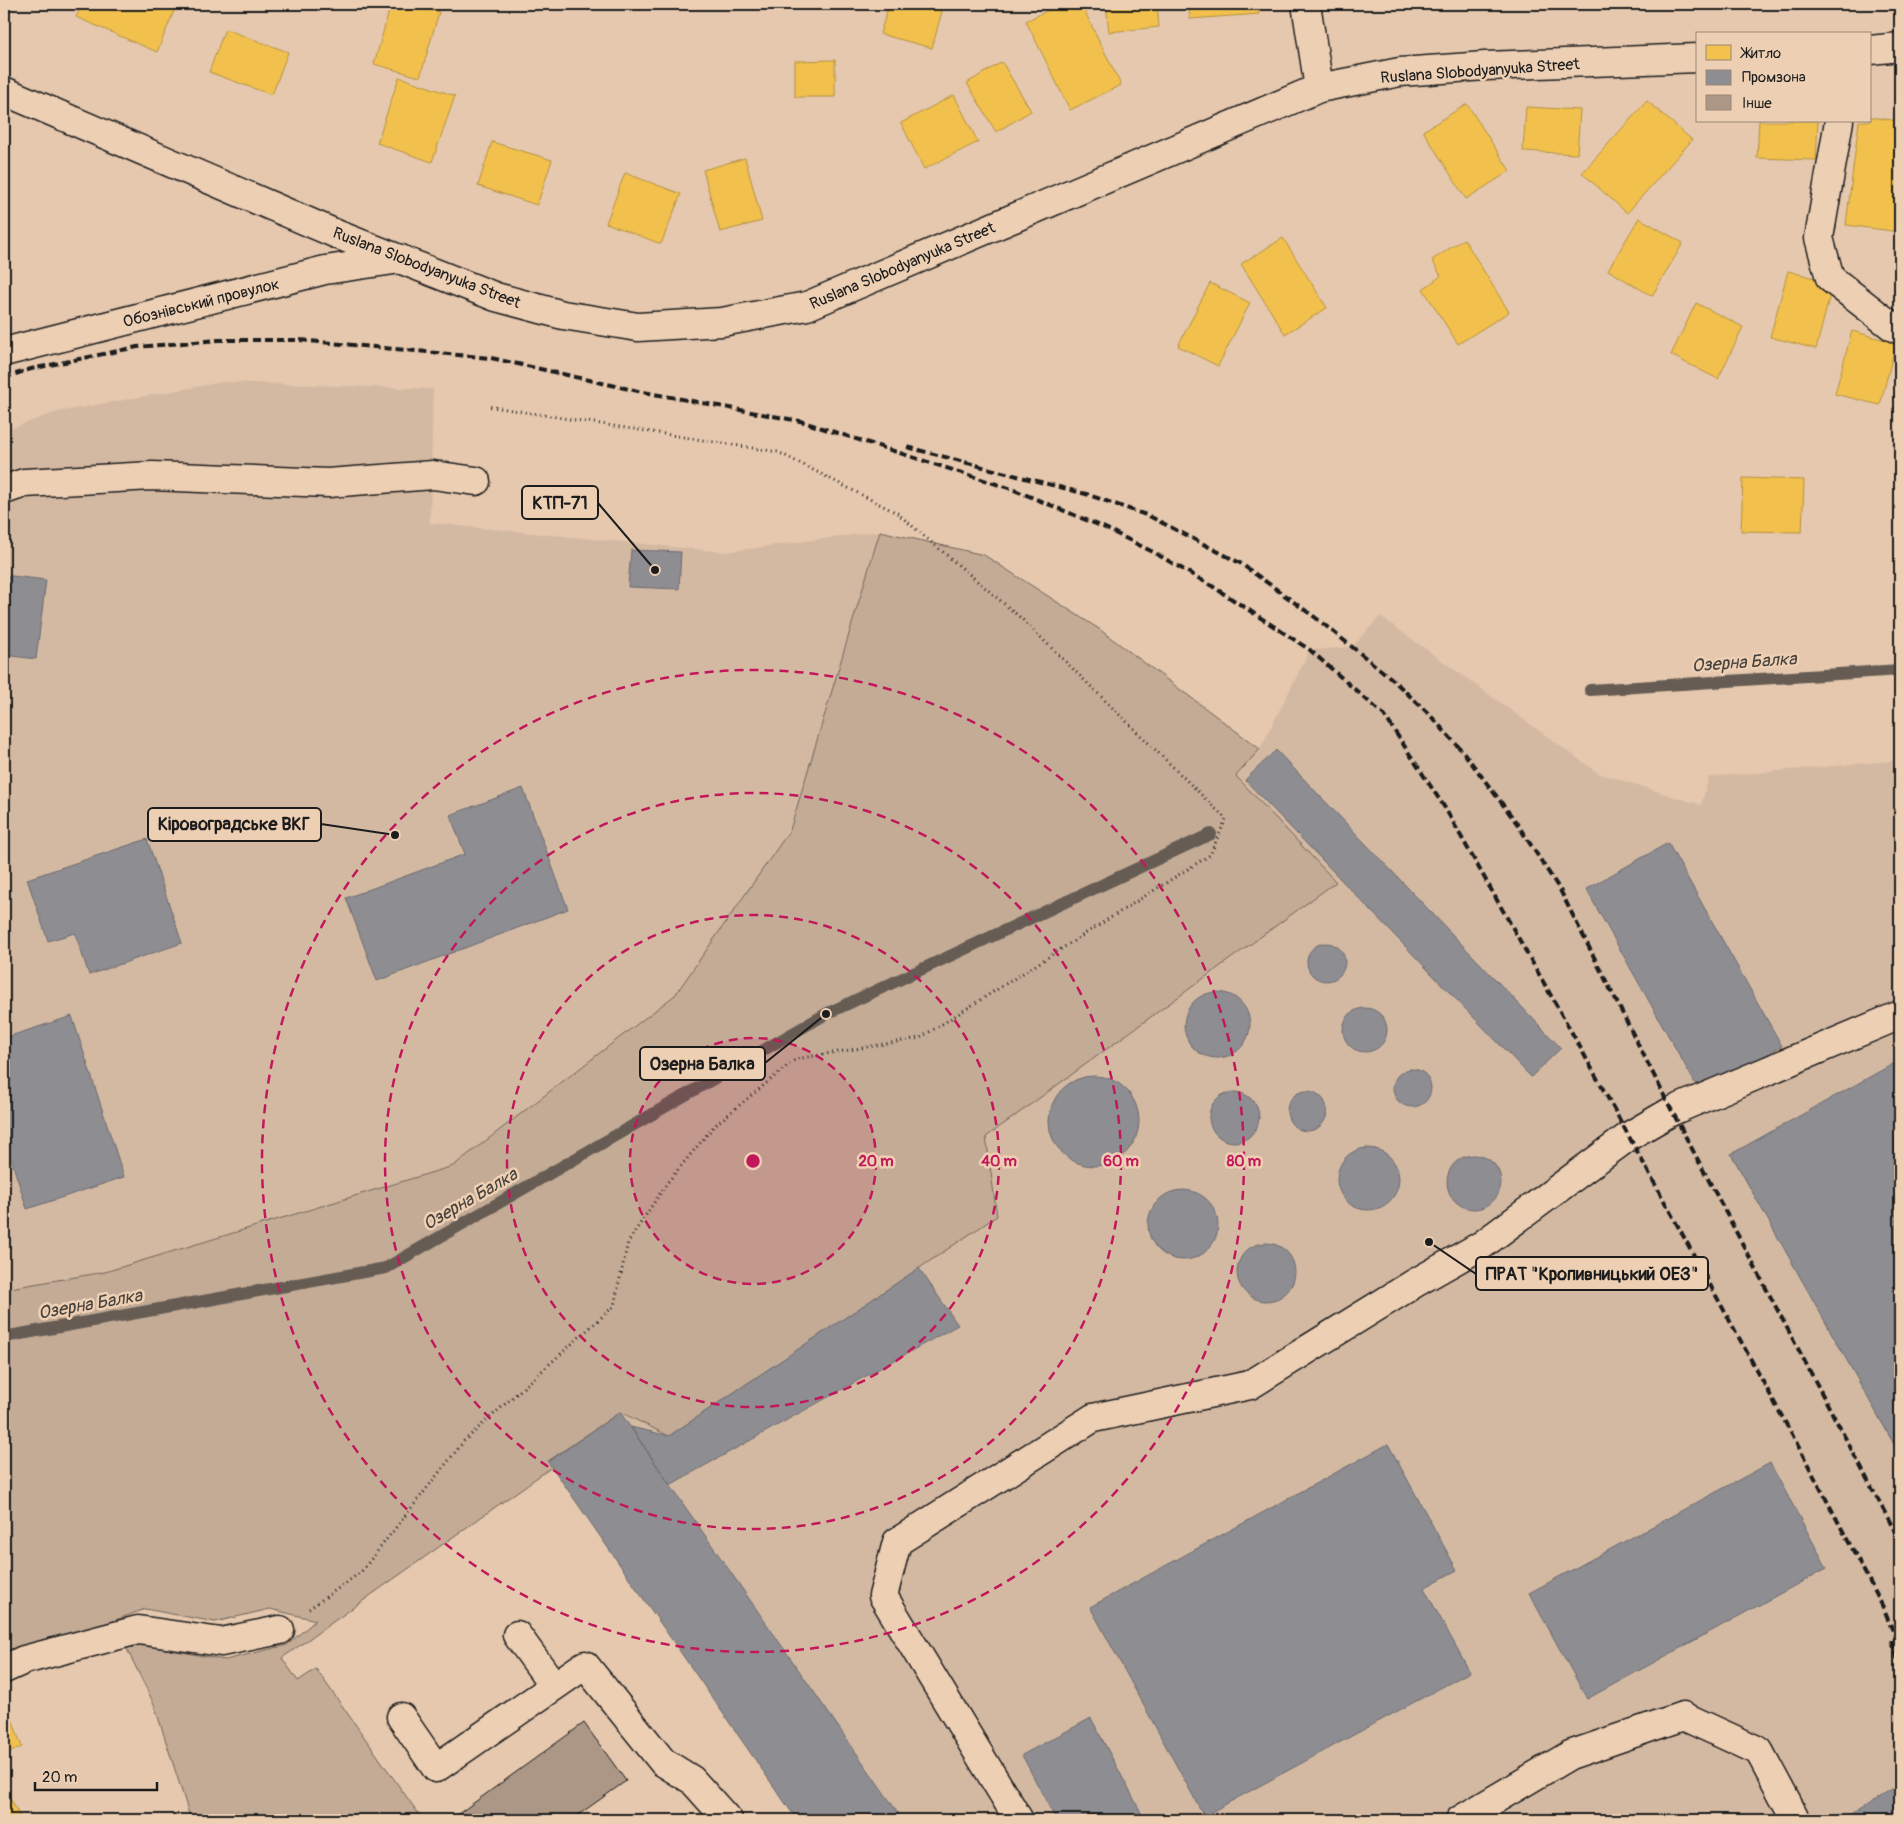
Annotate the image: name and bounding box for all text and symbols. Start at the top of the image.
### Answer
legend [1696,32,1872,122]
text: Житло [1740,44,1781,63]
street label: Ruslana Slobodyanyuka Street [1380,54,1581,88]
text: Промзона [1742,68,1806,87]
text: Інше [1742,94,1772,113]
street label: Ruslana Slobodyanyuka Street [807,218,999,314]
street label: Ruslana Slobodyanyuka Street [330,223,524,313]
street label: Обознівський провулок [121,274,282,332]
callout: КТП-71 [522,486,598,519]
text: КТП-71 [532,492,588,515]
water label: Озерна Балка [1691,647,1799,678]
callout: Кіровоградське ВКГ [148,808,321,841]
text: Кіровоградське ВКГ [158,813,310,836]
callout: Озерна Балка [640,1047,765,1080]
text: Озерна Балка [649,1053,755,1076]
centre of rings [744,1152,762,1170]
text: 20 m [858,1152,894,1171]
text: 40 m [981,1152,1017,1171]
text: 60 m [1103,1152,1139,1171]
text: 80 m [1227,1152,1261,1171]
water label: Озерна Балка [419,1162,523,1236]
callout: ПРАТ "Кропивницький ОЕЗ" [1476,1257,1708,1290]
text: ПРАТ "Кропивницький ОЕЗ" [1486,1263,1698,1286]
water label: Озерна Балка [36,1284,145,1325]
scale bar [35,1759,158,1791]
text: 20 m [42,1768,77,1787]

